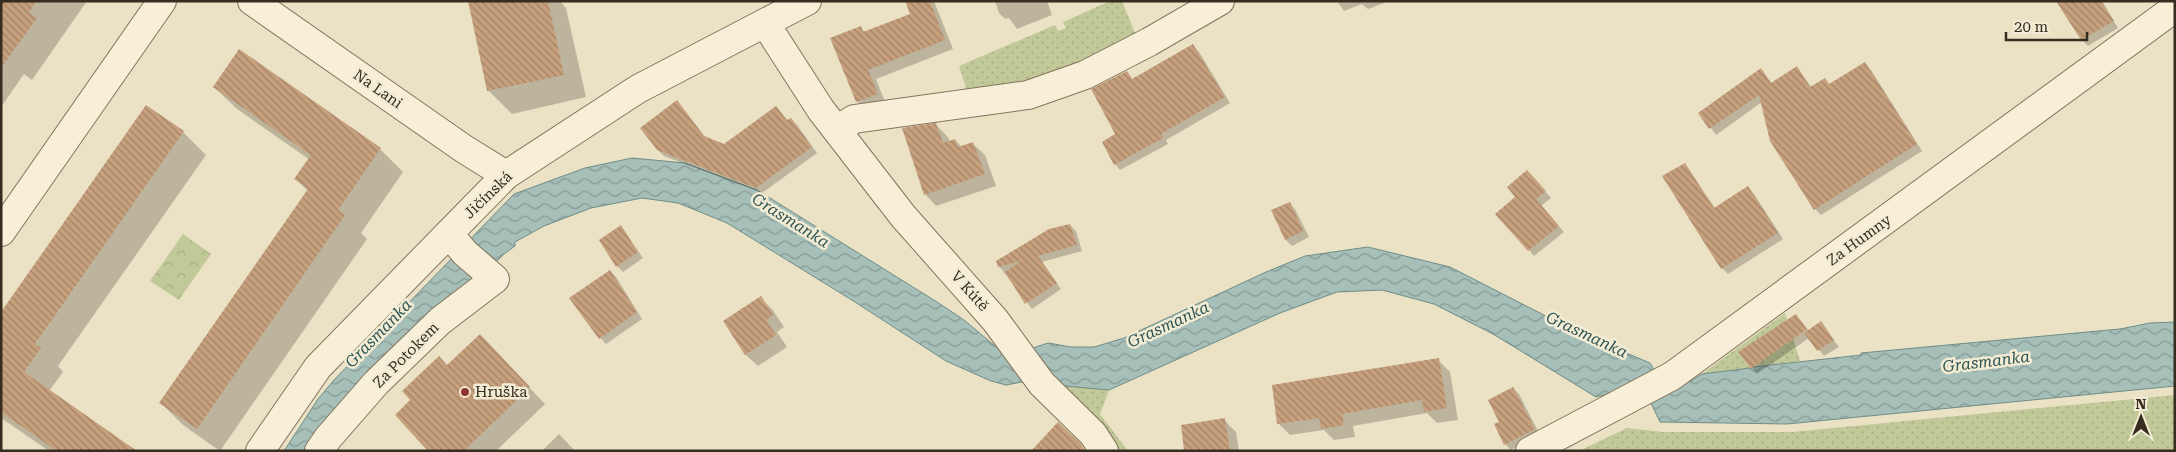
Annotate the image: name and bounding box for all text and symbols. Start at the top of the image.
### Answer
scale bar [2006,10,2087,42]
text: 20 m [2014,18,2049,36]
street label: Na Lani [350,66,406,112]
street label: Jičínská [460,168,516,222]
water label: Grasmanka [749,189,833,252]
street label: Za Humny [1823,211,1895,269]
street label: V Kútě [947,267,993,315]
water label: Grasmanka [341,295,416,371]
water label: Grasmanka [1124,297,1212,352]
water label: Grasmanka [1543,307,1631,362]
street label: Za Potokem [369,318,443,392]
water label: Grasmanka [1941,347,2031,376]
place label: Hruška [475,383,527,401]
marker: Hruška [459,386,471,398]
north arrow [2116,392,2166,442]
text: N [2136,396,2147,412]

